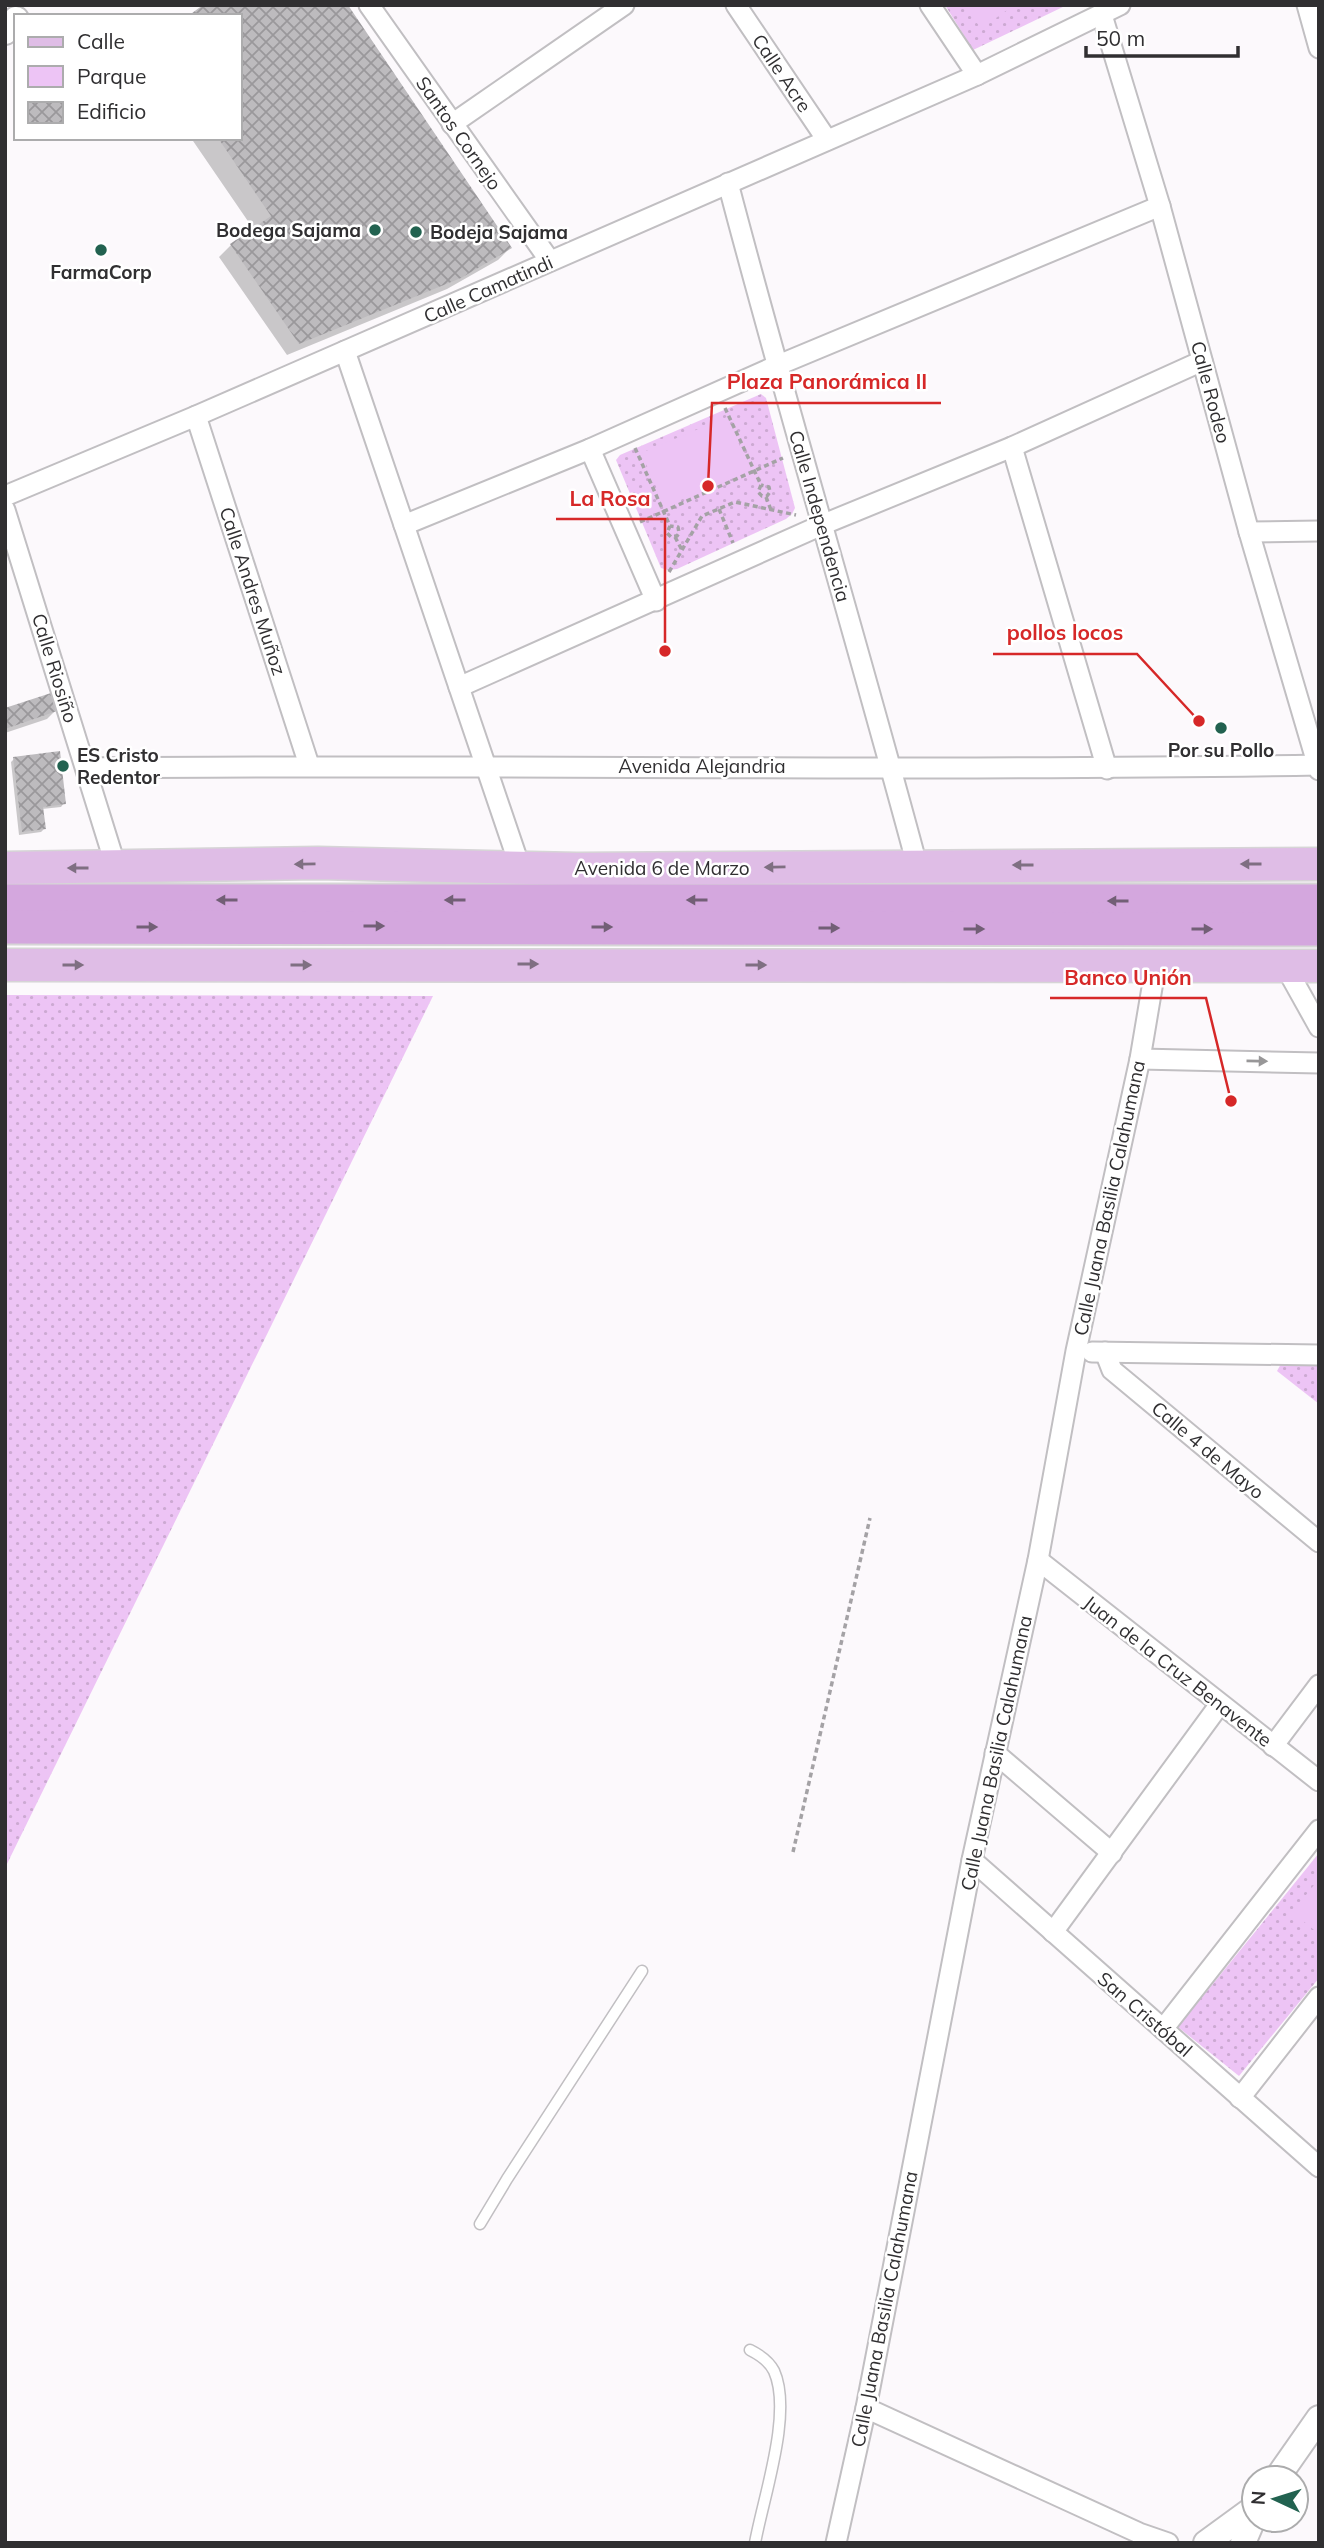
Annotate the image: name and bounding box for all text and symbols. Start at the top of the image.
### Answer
legend [14,14,242,140]
scale bar [1086,14,1238,58]
text: 50 m [1096,25,1145,51]
text: Calle [77,28,125,54]
street label: Calle Acre [747,29,817,117]
text: Parque [77,63,146,89]
street label: Santos Cornejo [411,72,507,194]
text: Edificio [77,98,146,124]
place label: Bodega Sajama [216,218,361,242]
place label: Bodeja Sajama [430,220,568,244]
marker: Bodega Sajama [367,222,383,238]
marker: Bodeja Sajama [408,224,424,240]
marker: FarmaCorp [93,242,109,258]
street label: Calle Camatindi [420,250,556,328]
place label: FarmaCorp [50,260,152,284]
street label: Calle Rodeo [1186,338,1236,446]
callout: Plaza Panorámica II [712,361,941,403]
text: Plaza Panorámica II [727,368,927,394]
street label: Calle Independencia [784,427,856,605]
callout: La Rosa [556,477,665,519]
text: La Rosa [570,485,650,511]
street label: Calle Andres Muñoz [214,504,292,678]
street label: Calle Riosiño [27,611,83,725]
callout: pollos locos [993,612,1137,654]
text: pollos locos [1007,619,1123,645]
marker: Por su Pollo [1213,720,1229,736]
place label: Por su Pollo [1168,738,1274,762]
place label: ES Cristo Redentor [77,743,161,789]
street label: Avenida Alejandria [618,754,786,778]
marker: ES Cristo Redentor [55,758,71,774]
street label: Avenida 6 de Marzo [574,856,750,880]
one-way arrow [294,858,316,869]
one-way arrow [1239,858,1261,870]
one-way arrow [1012,859,1034,871]
one-way arrow [764,861,786,873]
one-way arrow [66,862,88,874]
one-way arrow [216,894,238,906]
one-way arrow [443,894,465,906]
one-way arrow [686,895,708,906]
one-way arrow [1107,895,1129,907]
one-way arrow [364,920,386,932]
one-way arrow [136,921,158,933]
one-way arrow [591,921,613,933]
one-way arrow [819,922,841,934]
one-way arrow [964,923,986,935]
one-way arrow [1191,923,1213,935]
callout: Banco Unión [1050,956,1206,998]
one-way arrow [518,958,540,970]
one-way arrow [63,959,85,971]
one-way arrow [290,959,312,970]
one-way arrow [745,959,767,971]
text: Banco Unión [1064,964,1192,990]
one-way arrow [1247,1056,1269,1067]
street label: Calle Juana Basilia Calahumana [1068,1058,1150,1338]
street label: Calle 4 de Mayo [1147,1396,1269,1504]
street label: Juan de la Cruz Benavente [1079,1590,1277,1752]
street label: Calle Juana Basilia Calahumana [955,1613,1037,1893]
street label: San Cristóbal [1093,1966,1197,2062]
street label: Calle Juana Basilia Calahumana [845,2169,923,2449]
north arrow [1240,2464,1310,2534]
text: N [1246,2490,1271,2506]

